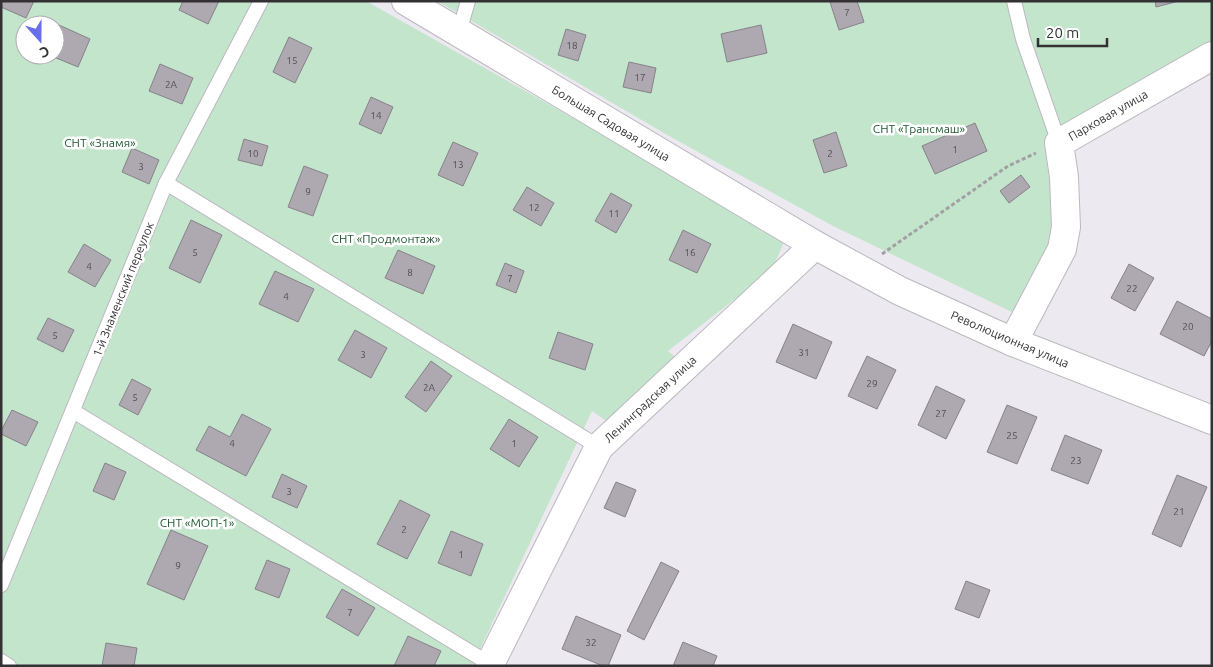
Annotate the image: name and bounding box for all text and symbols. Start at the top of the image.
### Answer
house number: 7 [844,7,850,18]
north arrow [15,15,65,65]
scale bar [1038,15,1107,47]
text: 20 m [1046,24,1079,41]
house number: 18 [566,40,578,51]
text: С [38,43,52,61]
house number: 15 [286,55,298,66]
house number: 17 [634,72,646,83]
house number: 2А [165,79,178,90]
street label: Большая Садовая улица [550,83,672,163]
street label: Парковая улица [1066,87,1150,143]
house number: 14 [370,110,382,121]
park label: СНТ «Трансмаш» [873,122,966,135]
park label: СНТ «Знамя» [64,136,136,149]
house number: 1 [952,144,958,155]
house number: 10 [247,148,259,159]
house number: 2 [827,148,833,159]
house number: 13 [452,159,464,170]
house number: 3 [138,161,144,172]
house number: 9 [305,186,311,197]
house number: 12 [528,202,540,213]
house number: 11 [608,208,620,219]
street label: 1-й Знаменский переулок [90,220,156,358]
park label: СНТ «Продмонтаж» [332,232,441,245]
house number: 5 [192,247,198,258]
house number: 16 [684,247,696,258]
house number: 4 [86,261,92,272]
house number: 8 [407,267,413,278]
house number: 7 [507,273,513,284]
house number: 22 [1126,283,1138,294]
house number: 4 [283,291,289,302]
street label: Революционная улица [949,308,1071,370]
house number: 20 [1182,321,1194,332]
house number: 5 [52,330,58,341]
house number: 31 [798,347,810,358]
house number: 3 [360,349,366,360]
street label: Ленинградская улица [601,353,699,445]
house number: 29 [866,378,878,389]
house number: 2А [423,382,436,393]
house number: 5 [132,392,138,403]
house number: 27 [935,408,947,419]
house number: 25 [1006,430,1018,441]
house number: 4 [229,438,235,449]
house number: 1 [511,438,517,449]
house number: 23 [1070,455,1082,466]
house number: 3 [286,486,292,497]
house number: 21 [1173,506,1185,517]
park label: СНТ «МОП-1» [160,516,235,529]
house number: 2 [401,524,407,535]
house number: 1 [458,549,464,560]
house number: 9 [175,560,181,571]
house number: 7 [347,607,353,618]
house number: 32 [585,637,597,648]

